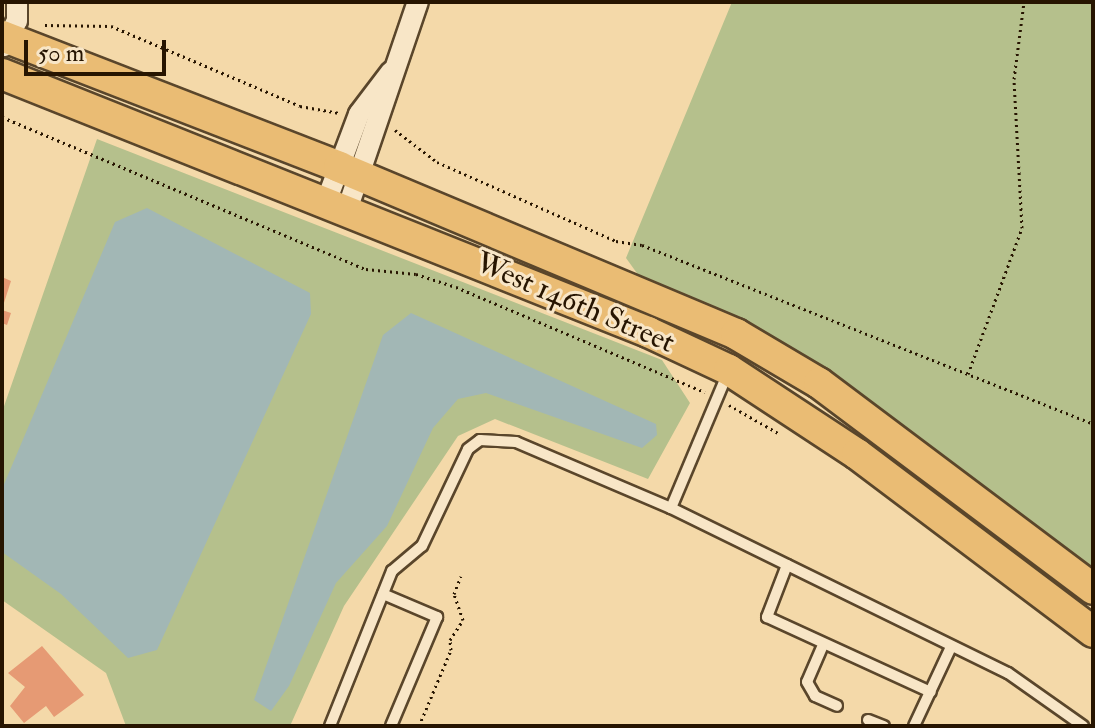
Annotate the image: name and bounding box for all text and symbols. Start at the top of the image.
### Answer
scale bar [28,24,170,74]
text: 50 m [38,38,84,69]
street label: West 146th Street [470,245,680,361]

